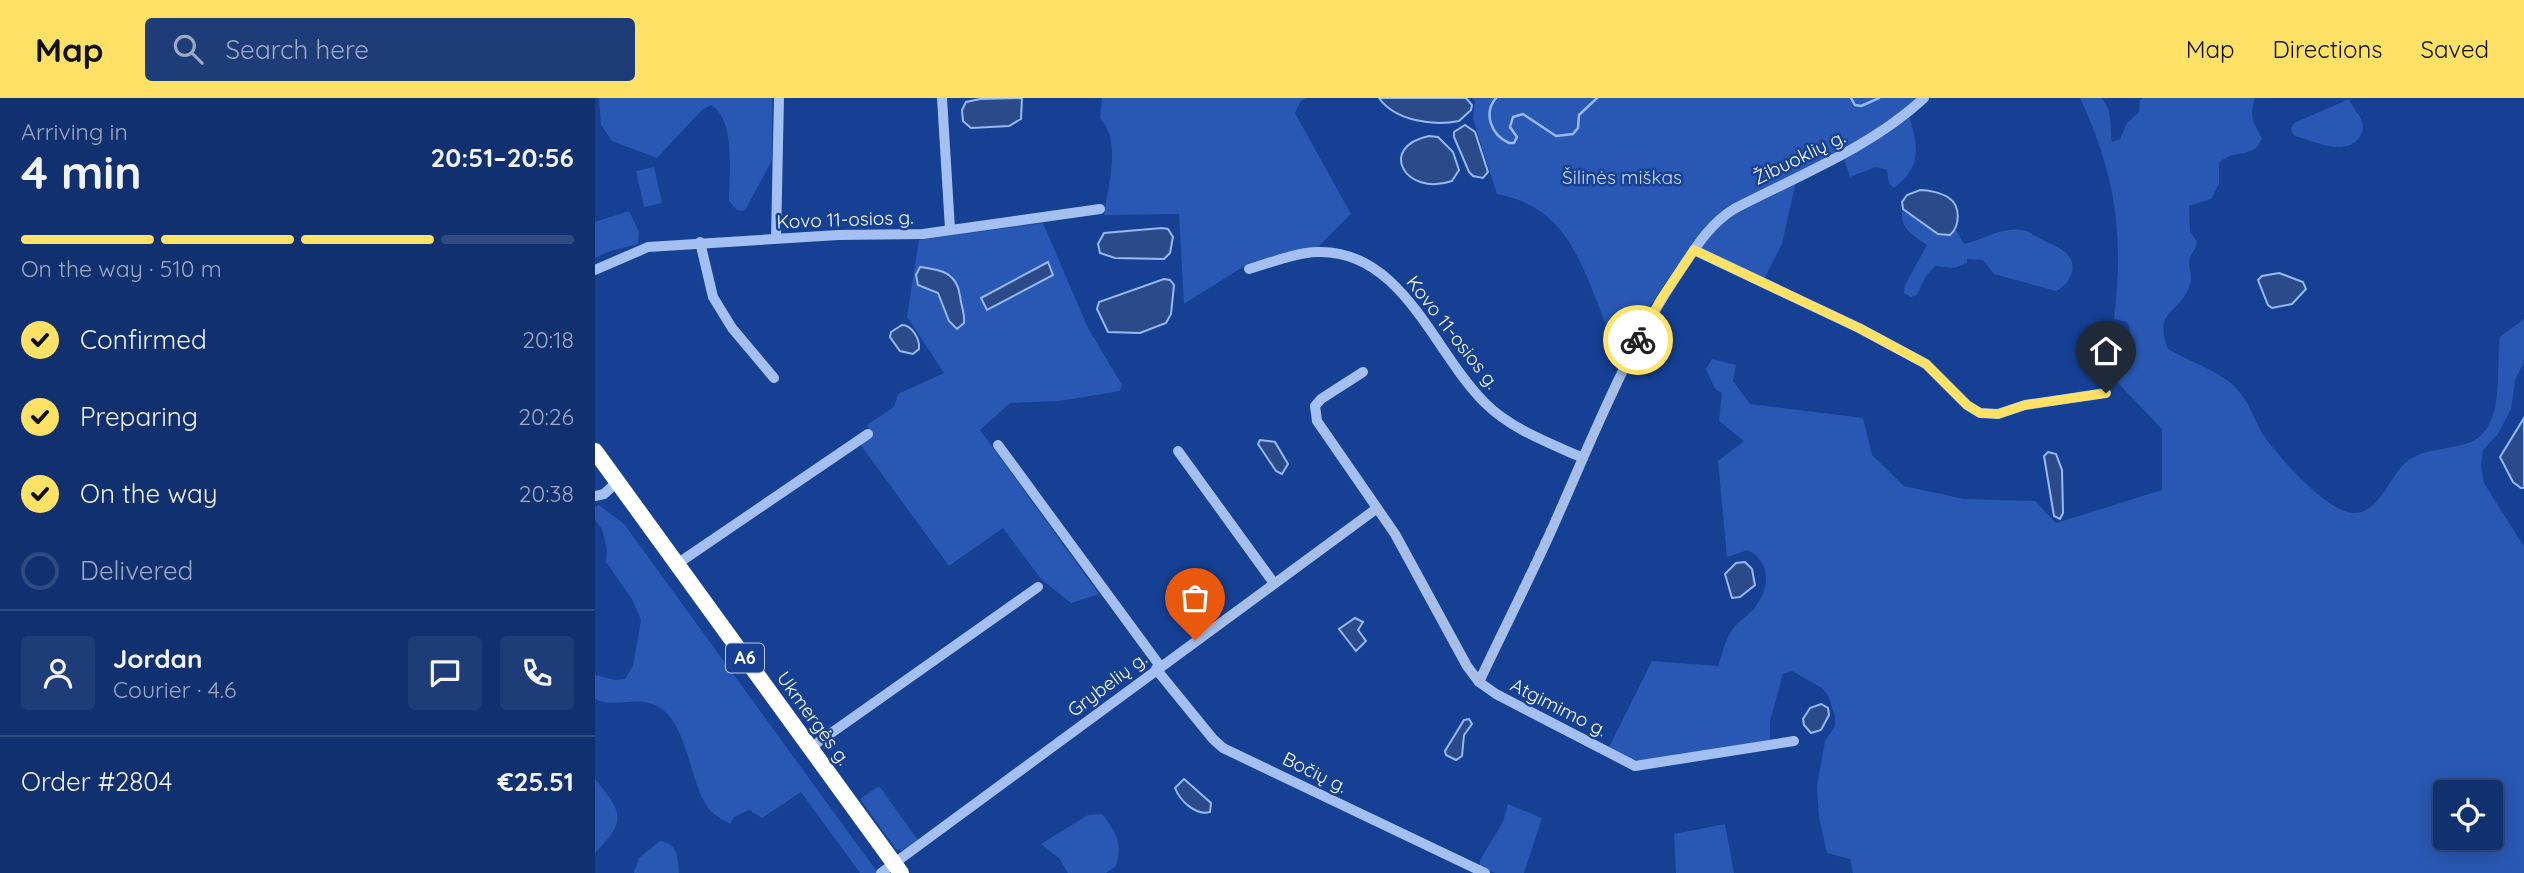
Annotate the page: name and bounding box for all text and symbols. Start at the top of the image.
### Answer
search box [145,18,635,81]
text: Map [35,29,103,70]
icon: search [169,30,207,68]
text: Search here [225,33,369,66]
text: Map [2186,34,2235,64]
text: Directions [2273,34,2383,64]
text: Saved [2421,34,2489,64]
text: Arriving in [21,117,128,146]
street label: Žibuoklių g. [1749,124,1849,190]
text: 20:51–20:56 [430,141,574,174]
text: 4 min [21,143,142,201]
park label: Šilinės miškas [1562,165,1682,189]
street label: Kovo 11-osios g. [776,205,914,233]
text: On the way · 510 m [21,254,222,283]
street label: Kovo 11-osios g. [1401,271,1505,393]
courier [1603,305,1673,375]
icon: check [21,321,59,359]
icon: bike [1619,321,1657,359]
pin [2076,321,2136,393]
text: Confirmed [80,323,207,356]
text: 20:18 [522,325,574,354]
icon: home [2087,332,2125,370]
icon: check [21,398,59,436]
text: Preparing [80,400,198,433]
text: 20:26 [518,402,574,431]
icon: check [21,475,59,513]
text: On the way [80,477,218,510]
text: 20:38 [519,479,574,508]
text: Delivered [80,554,193,587]
pin [1165,568,1225,640]
icon: bag [1176,579,1214,617]
button: person [21,636,95,710]
button: chat [408,636,482,710]
button: phone [500,636,574,710]
text: Jordan [113,642,202,675]
road number: A6 [726,644,764,672]
street label: Grybelių g. [1063,646,1151,722]
street label: Ukmergės g. [772,666,856,770]
street label: Atgimimo g. [1507,672,1611,742]
text: Courier · 4.6 [113,675,236,704]
street label: Bočių g. [1279,746,1351,798]
text: Order #2804 [21,765,173,798]
text: €25.51 [497,765,574,798]
map controls [2433,780,2503,850]
button: locate [2433,780,2503,850]

